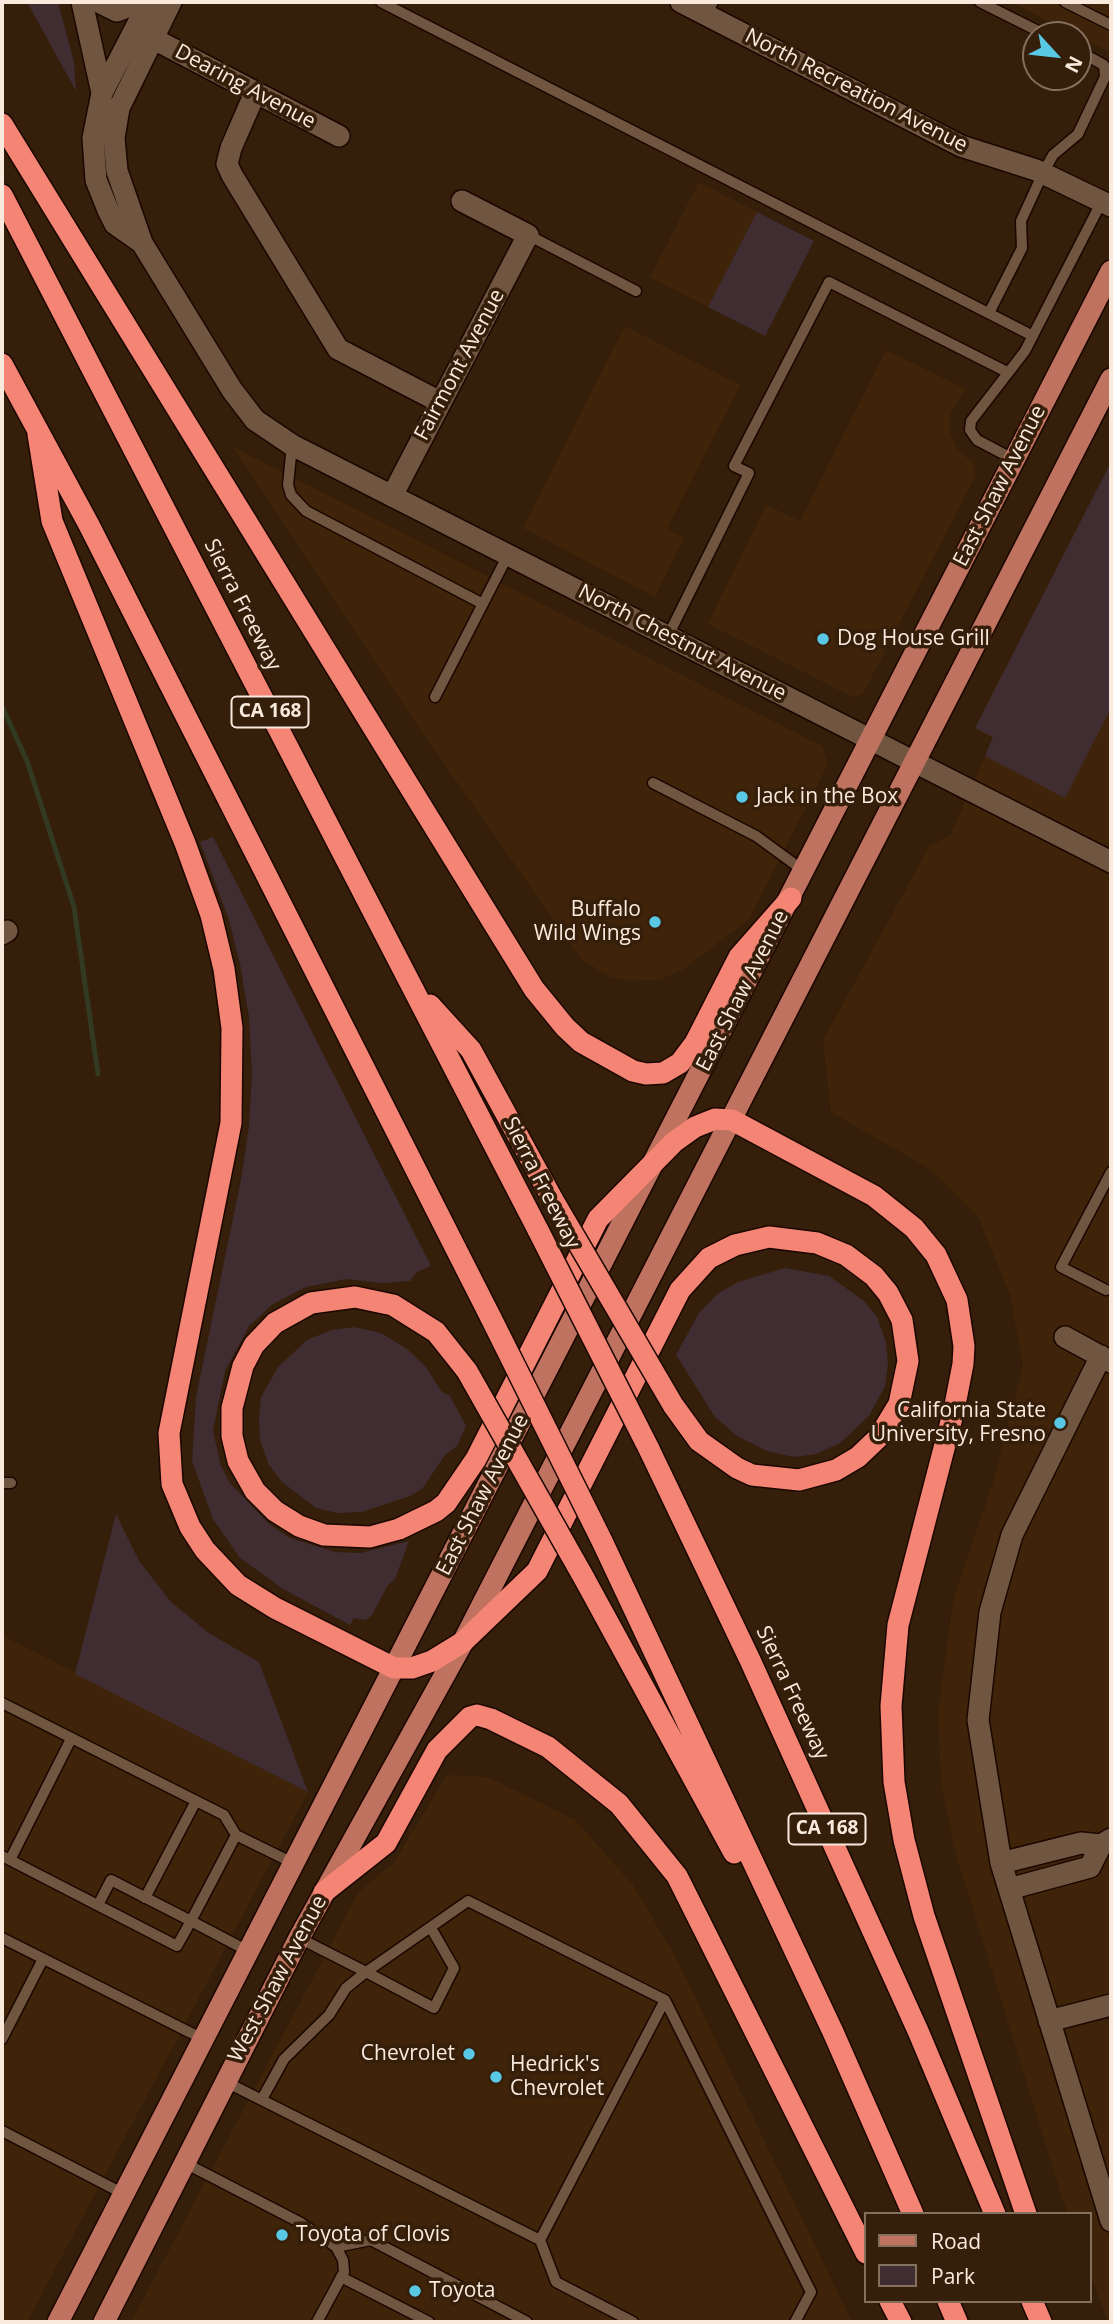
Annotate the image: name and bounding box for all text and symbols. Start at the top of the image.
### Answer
north arrow [1022,21,1092,91]
street label: North Recreation Avenue [740,24,972,158]
street label: Dearing Avenue [170,39,320,135]
text: N [1059,52,1089,77]
street label: Fairmont Avenue [410,285,510,445]
street label: East Shaw Avenue [949,401,1051,571]
street label: Sierra Freeway [198,535,286,675]
street label: North Chestnut Avenue [574,580,790,706]
place label: Dog House Grill [837,626,990,652]
marker: Dog House Grill [815,631,831,647]
road number: CA 168 [232,696,308,727]
place label: Jack in the Box [756,784,898,810]
marker: Jack in the Box [734,789,750,805]
place label: Buffalo Wild Wings [534,897,641,947]
street label: East Shaw Avenue [692,906,794,1076]
marker: Buffalo Wild Wings [647,914,663,930]
street label: Sierra Freeway [497,1113,585,1253]
place label: California State University, Fresno [871,1398,1046,1448]
street label: East Shaw Avenue [432,1410,534,1580]
marker: California State University, Fresno [1052,1415,1068,1431]
street label: Sierra Freeway [750,1622,834,1764]
road number: CA 168 [788,1814,866,1844]
street label: West Shaw Avenue [223,1891,333,2067]
place label: Chevrolet [361,2041,455,2067]
marker: Chevrolet [461,2046,477,2062]
place label: Hedrick's Chevrolet [510,2052,604,2102]
marker: Hedrick's Chevrolet [488,2069,504,2085]
legend [864,2212,1092,2303]
place label: Toyota of Clovis [296,2222,450,2248]
marker: Toyota of Clovis [274,2227,290,2243]
text: Road [931,2227,981,2255]
text: Park [931,2262,975,2290]
place label: Toyota [429,2278,496,2304]
marker: Toyota [407,2283,423,2299]

